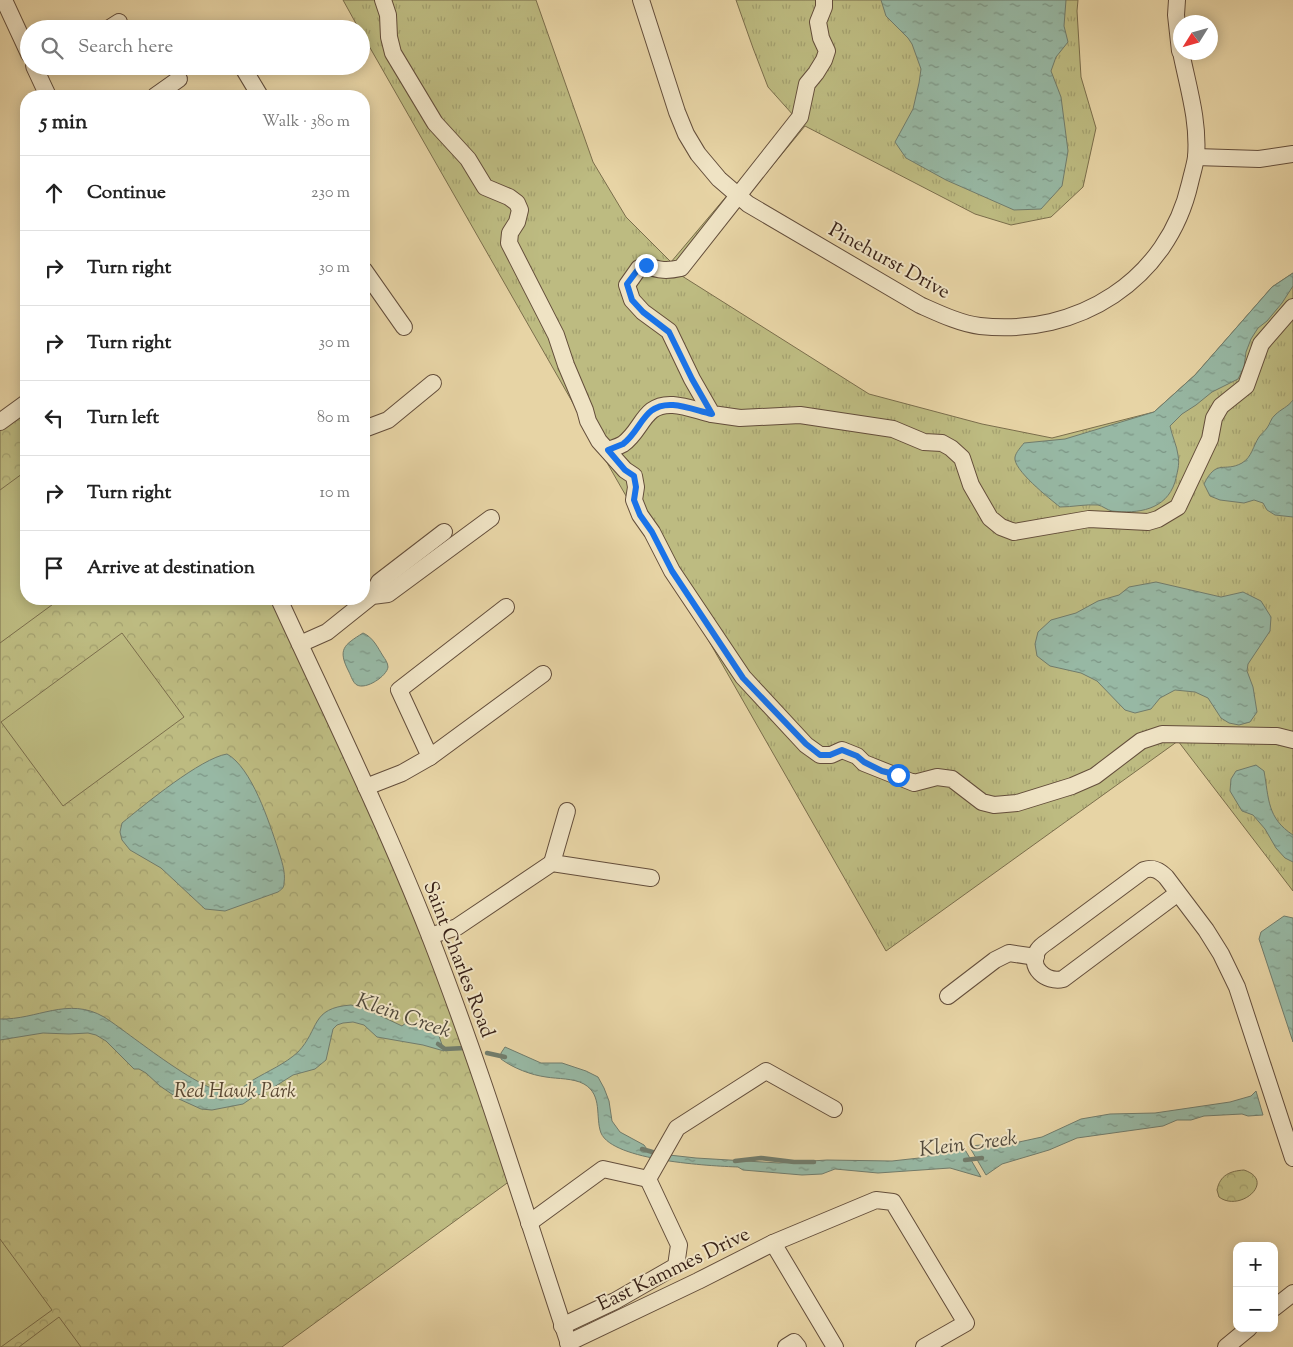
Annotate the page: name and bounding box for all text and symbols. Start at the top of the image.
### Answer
north arrow [1173,15,1218,60]
search box [20,20,370,75]
icon: search [38,34,66,62]
text: Search here [78,34,173,61]
text: 5 min [40,108,87,138]
text: Walk · 380 m [262,111,350,134]
icon: ahead [40,179,68,207]
text: Continue [87,180,166,207]
text: 230 m [311,182,350,205]
street label: Pinehurst Drive [823,217,955,308]
icon: right [40,254,68,282]
route end [635,254,658,277]
text: Turn right [87,255,171,282]
text: 30 m [319,257,350,280]
icon: right [40,329,68,357]
text: Turn right [87,330,171,357]
text: 30 m [319,332,350,355]
icon: left [40,404,68,432]
text: Turn left [87,405,159,432]
text: 80 m [317,407,350,430]
icon: right [40,479,68,507]
text: Turn right [87,480,171,507]
text: 10 m [320,482,350,505]
icon: arrive [40,554,68,582]
text: Arrive at destination [87,555,255,582]
route start [887,764,910,787]
street label: Saint Charles Road [414,877,501,1042]
water label: Klein Creek [352,987,455,1047]
park label: Red Hawk Park [174,1078,296,1107]
water label: Klein Creek [918,1124,1019,1166]
street label: East Kammes Drive [593,1221,755,1320]
map controls [1233,1242,1278,1332]
button: + [1233,1242,1278,1287]
button: − [1233,1287,1278,1332]

